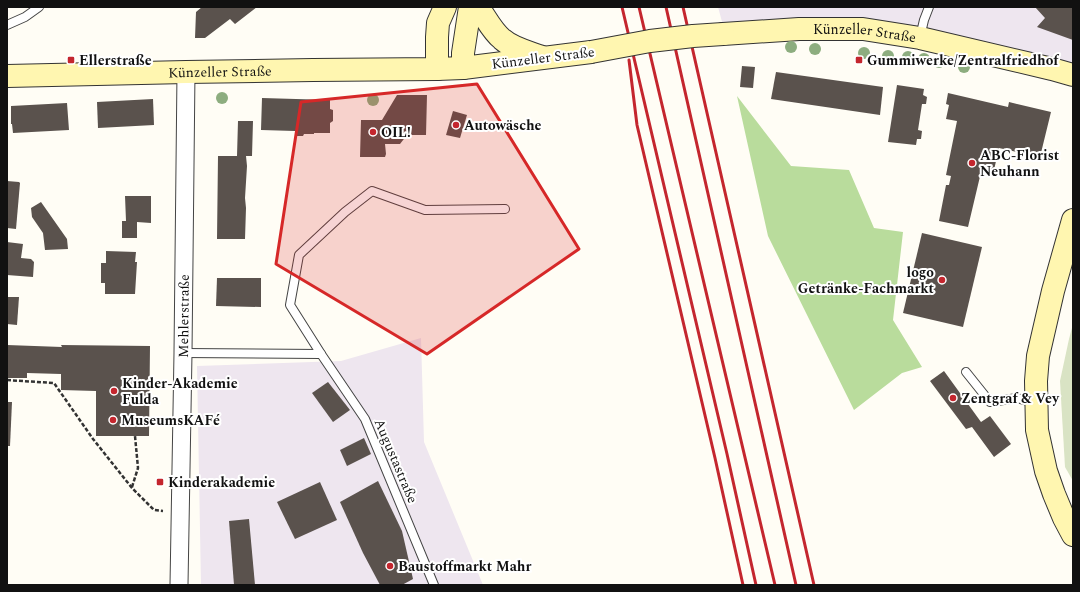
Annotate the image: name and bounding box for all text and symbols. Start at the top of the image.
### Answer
street label: Künzeller Straße [813,18,918,48]
street label: Künzeller Straße [490,41,596,75]
place label: Ellerstraße [79,50,152,71]
place label: Gummiwerke/Zentralfriedhof [867,50,1059,71]
marker: Ellerstraße [66,55,76,65]
marker: Gummiwerke/Zentralfriedhof [854,55,864,65]
street label: Künzeller Straße [168,60,272,83]
place label: Autowäsche [464,115,542,136]
marker: Autowäsche [451,120,461,130]
place label: OIL! [381,122,411,143]
marker: OIL! [368,127,378,137]
place label: ABC-Florist Neuhann [980,145,1060,182]
marker: ABC-Florist Neuhann [967,158,977,168]
place label: logo Getränke-Fachmarkt [798,262,935,299]
street label: Mehlerstraße [172,274,194,358]
marker: logo Getränke-Fachmarkt [937,275,947,285]
place label: Kinder-Akademie Fulda [122,373,238,410]
marker: Kinder-Akademie Fulda [109,386,119,396]
place label: Zentgraf & Vey [961,388,1060,409]
marker: Zentgraf & Vey [948,393,958,403]
place label: MuseumsKAFé [121,410,220,431]
marker: MuseumsKAFé [108,415,118,425]
street label: Augustastraße [369,415,423,507]
place label: Kinderakademie [168,472,275,493]
marker: Kinderakademie [155,477,165,487]
place label: Baustoffmarkt Mahr [398,556,532,577]
marker: Baustoffmarkt Mahr [385,561,395,571]

